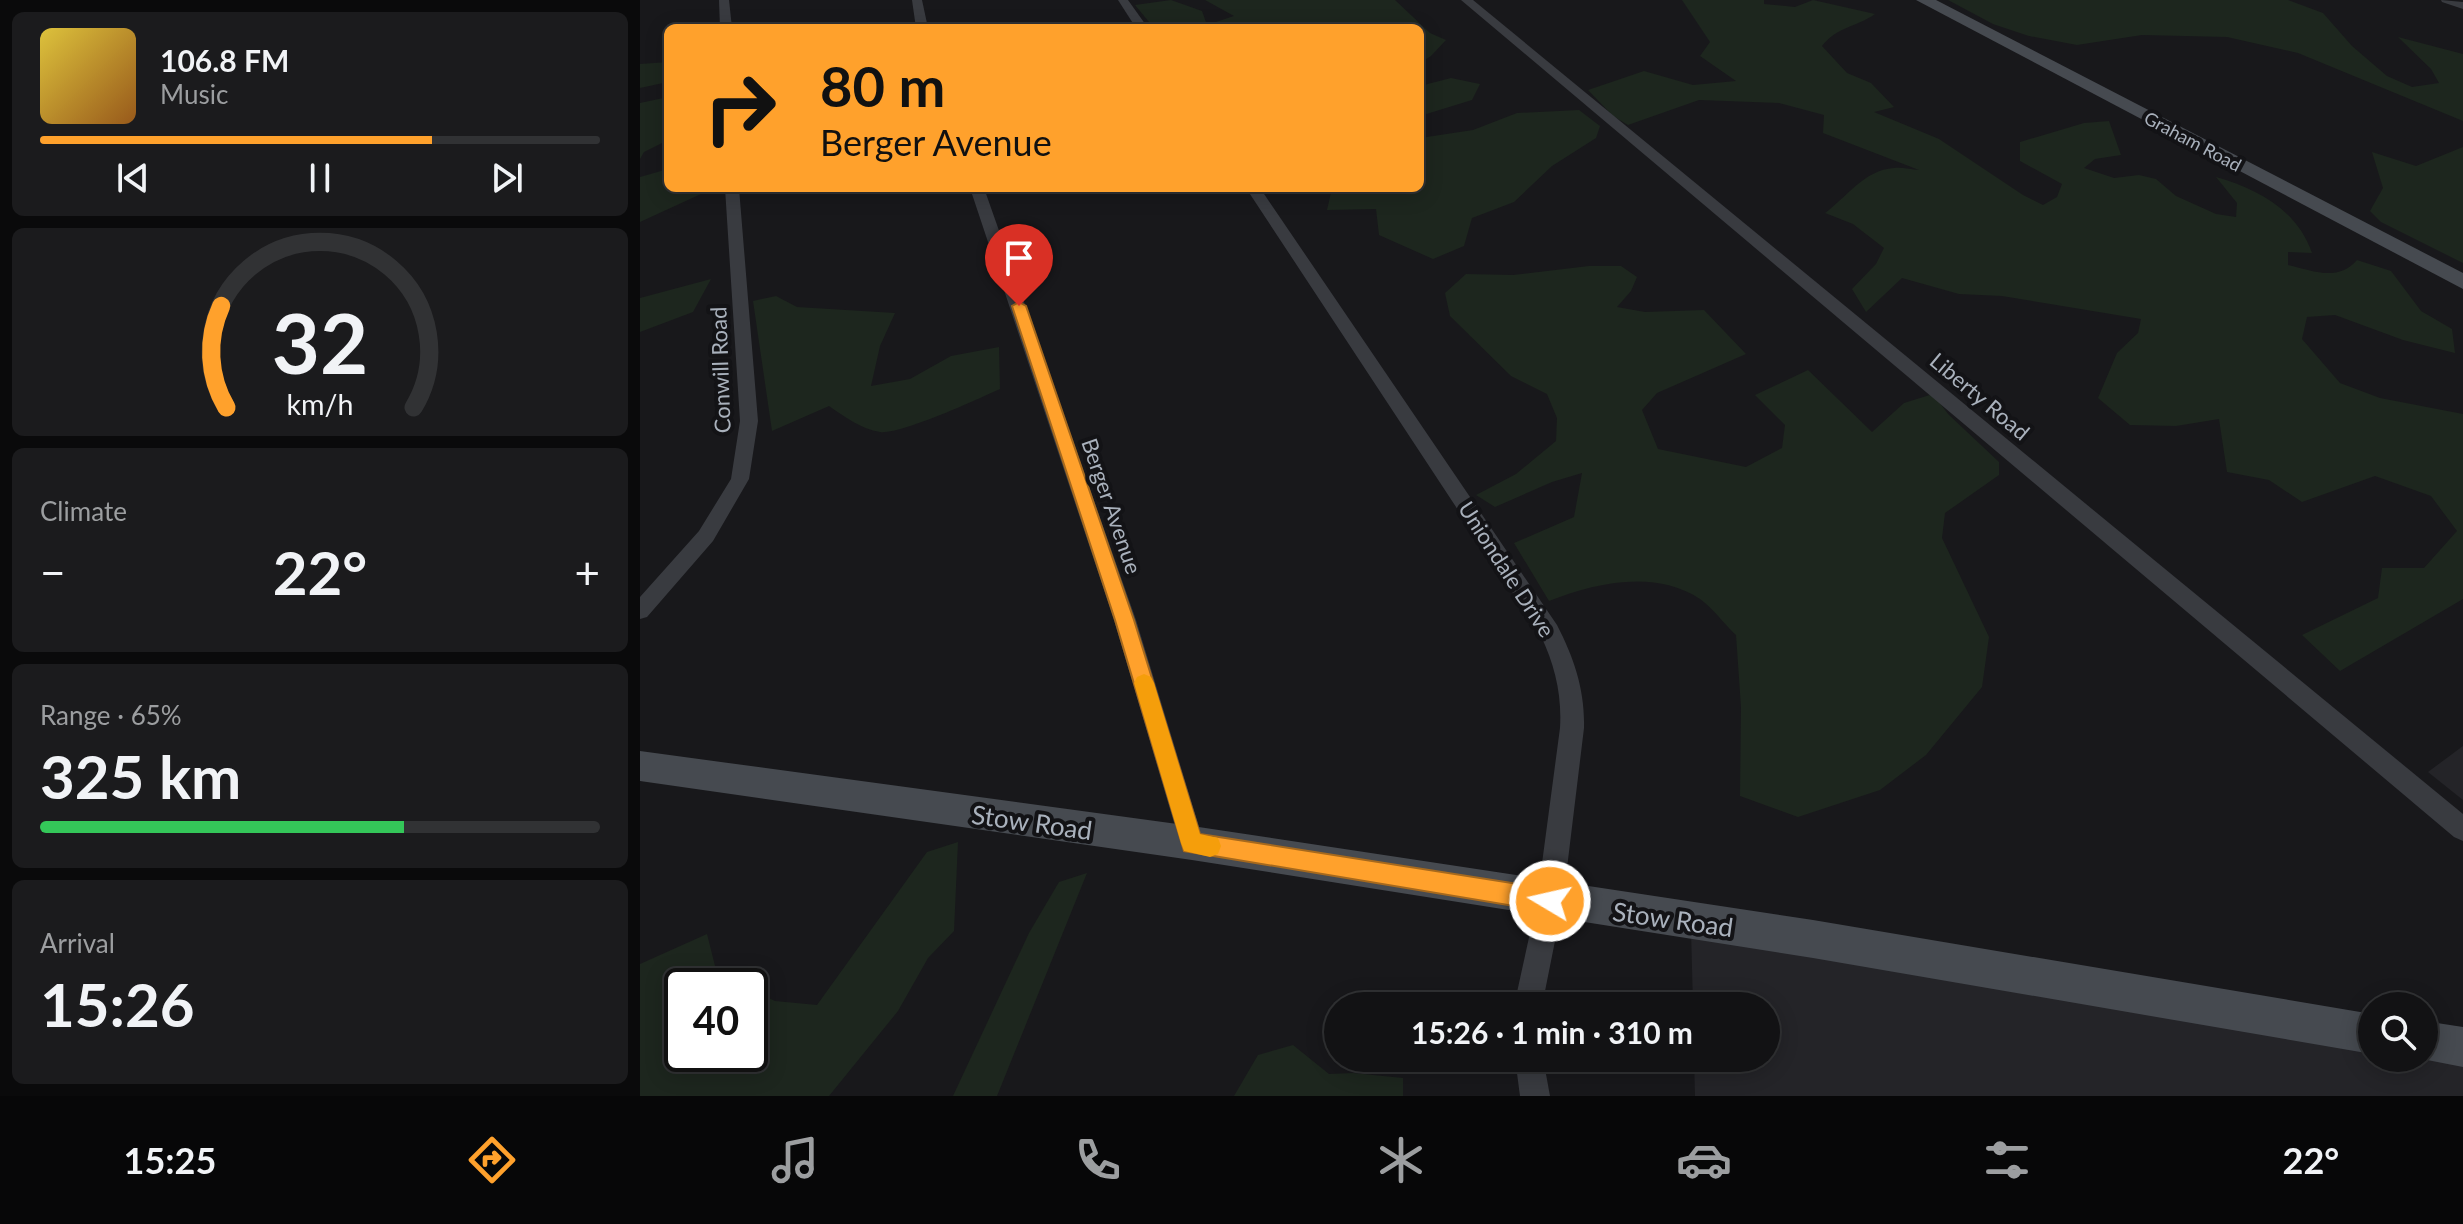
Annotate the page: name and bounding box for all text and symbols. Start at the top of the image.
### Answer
text: 106.8 FM [160,42,289,78]
text: 80 m [820,52,945,119]
icon: right [688,56,792,160]
text: Music [160,78,228,110]
street label: Graham Road [2141,106,2245,176]
text: Berger Avenue [820,120,1052,164]
icon: previous [111,156,155,200]
icon: pause [298,156,342,200]
icon: next [485,156,529,200]
pin [985,224,1053,306]
icon: arrive [997,236,1041,280]
text: 32 [272,292,368,392]
street label: Conwill Road [704,306,736,434]
street label: Liberty Road [1925,347,2035,445]
text: km/h [287,387,353,421]
street label: Berger Avenue [1076,435,1148,577]
text: Climate [40,495,127,527]
street label: Uniondale Drive [1453,496,1561,642]
text: 22° [273,536,367,608]
text: − [40,546,66,598]
text: + [574,546,600,598]
text: Range · 65% [40,699,182,731]
text: 325 km [40,740,241,812]
street label: Stow Road [970,798,1094,846]
position arrow [1508,859,1592,943]
street label: Stow Road [1611,895,1735,943]
text: Arrival [40,927,115,959]
text: 15:26 [40,968,195,1040]
speed limit sign: 40 [664,968,768,1072]
map controls [2358,992,2438,1072]
button: search [2358,992,2438,1072]
text: 15:26 · 1 min · 310 m [1411,1014,1693,1050]
icon: directions [464,1132,520,1188]
icon: music [767,1132,823,1188]
icon: phone [1070,1132,1126,1188]
icon: climate [1373,1132,1429,1188]
icon: car [1676,1132,1732,1188]
icon: filters [1979,1132,2035,1188]
text: 15:25 [124,1138,216,1182]
text: 22° [2283,1138,2339,1182]

